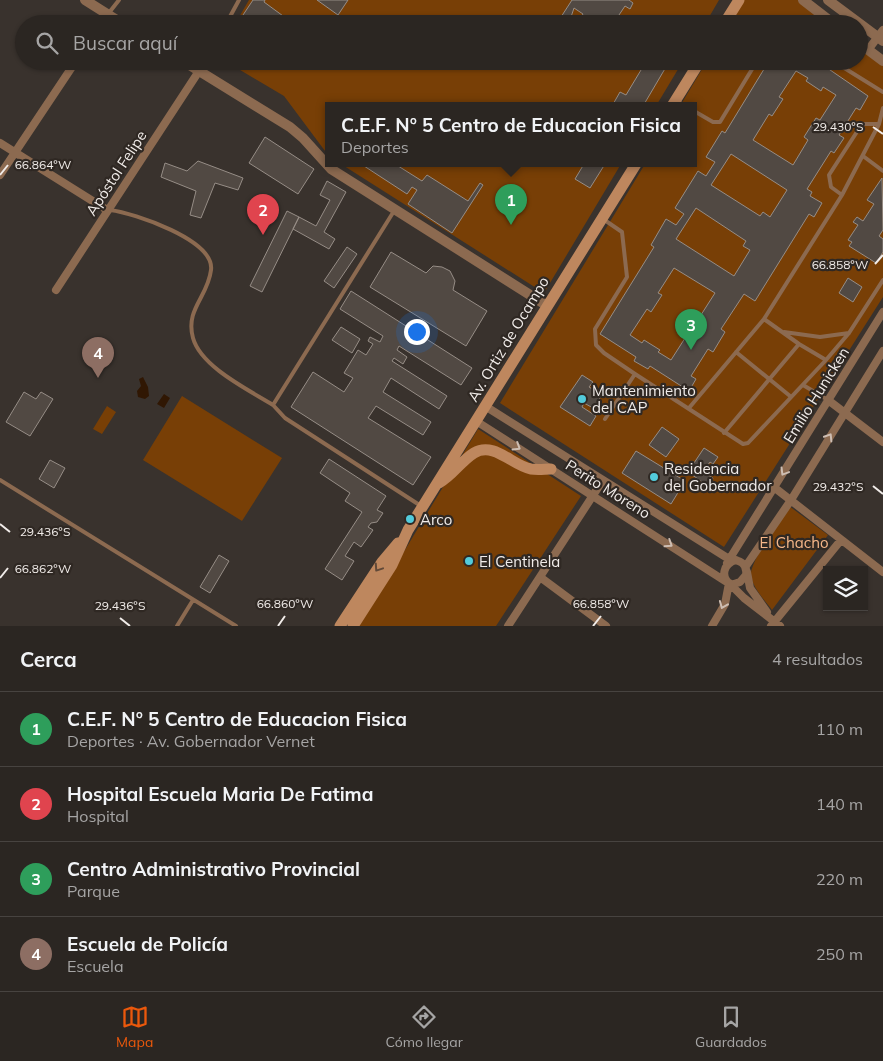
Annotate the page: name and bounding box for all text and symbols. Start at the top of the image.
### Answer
search box [15,15,868,70]
icon: search [33,29,61,57]
text: Buscar aquí [73,31,177,55]
popup [325,102,697,167]
text: C.E.F. N° 5 Centro de Educacion Fisica [341,113,681,137]
text: 29.430°S [813,119,863,134]
street label: Apóstol Felipe [81,127,151,219]
text: Deportes [341,137,409,157]
text: 66.864°W [15,157,71,172]
pin: 1 [495,184,527,225]
pin: 2 [247,194,279,235]
text: 66.858°W [812,257,868,272]
street label: Av. Ortiz de Ocampo [463,273,553,405]
pin: 3 [675,309,707,350]
your location [404,319,430,345]
pin: 4 [82,337,114,378]
street label: Emilio Hunicken [779,343,853,447]
place label: Mantenimiento del CAP [592,381,696,417]
marker: Mantenimiento del CAP [576,393,588,405]
one-way arrow [823,434,833,443]
one-way arrow [511,441,520,451]
street label: Perito Moreno [562,455,654,523]
place label: Residencia del Gobernador [664,459,772,495]
one-way arrow [781,467,791,476]
marker: Residencia del Gobernador [648,471,660,483]
text: 29.432°S [813,479,863,494]
place label: Arco [420,510,452,529]
marker: Arco [404,513,416,525]
text: 29.436°S [20,524,70,539]
park label: El Chacho [759,533,829,552]
one-way arrow [664,537,673,547]
place label: El Centinela [479,552,560,571]
marker: El Centinela [463,555,475,567]
text: 66.862°W [15,561,71,576]
one-way arrow [375,563,384,572]
map controls [823,566,868,611]
button: layers [823,566,868,611]
text: 66.860°W [257,596,313,611]
text: 66.858°W [573,596,629,611]
text: 29.436°S [95,598,145,613]
one-way arrow [719,601,729,609]
text: Cerca [20,646,77,672]
text: 4 resultados [772,649,863,669]
text: C.E.F. N° 5 Centro de Educacion Fisica [67,707,407,731]
text: 1 [31,719,41,739]
text: 110 m [816,719,863,739]
text: Deportes · Av. Gobernador Vernet [67,731,315,751]
text: Hospital Escuela Maria De Fatima [67,782,373,806]
text: 2 [31,794,41,814]
text: 140 m [816,794,863,814]
text: Hospital [67,806,129,826]
text: Centro Administrativo Provincial [67,857,360,881]
text: 3 [31,869,41,889]
text: 220 m [816,869,863,889]
text: Parque [67,881,120,901]
text: Escuela de Policía [67,932,228,956]
text: 4 [31,944,41,964]
text: 250 m [816,944,863,964]
text: Escuela [67,956,124,976]
tab: Mapa [116,1003,153,1051]
tab: Cómo llegar [386,1003,463,1051]
tab: Guardados [695,1003,767,1051]

